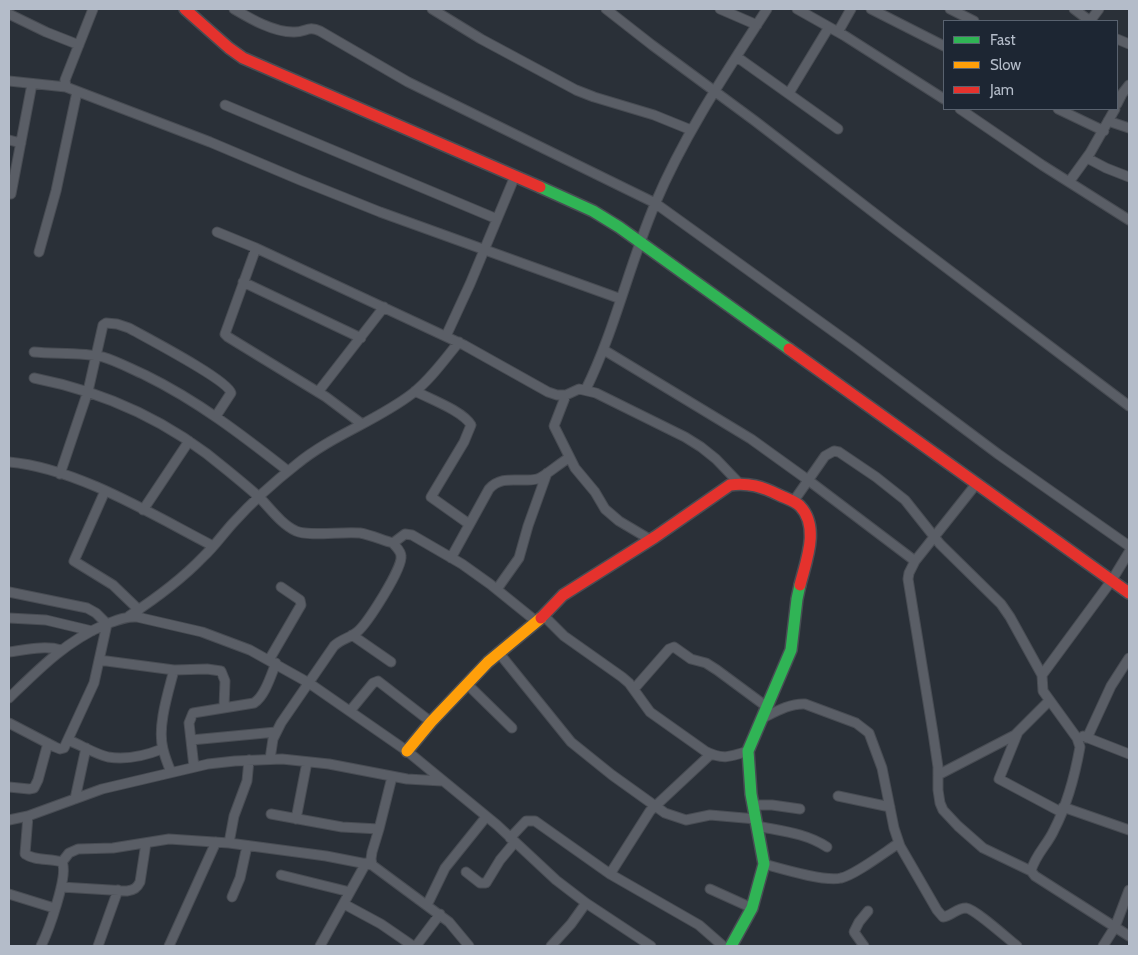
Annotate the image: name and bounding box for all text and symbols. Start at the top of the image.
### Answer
legend [943,20,1118,110]
text: Fast [990,31,1015,49]
text: Slow [990,56,1021,74]
text: Jam [990,81,1014,99]

